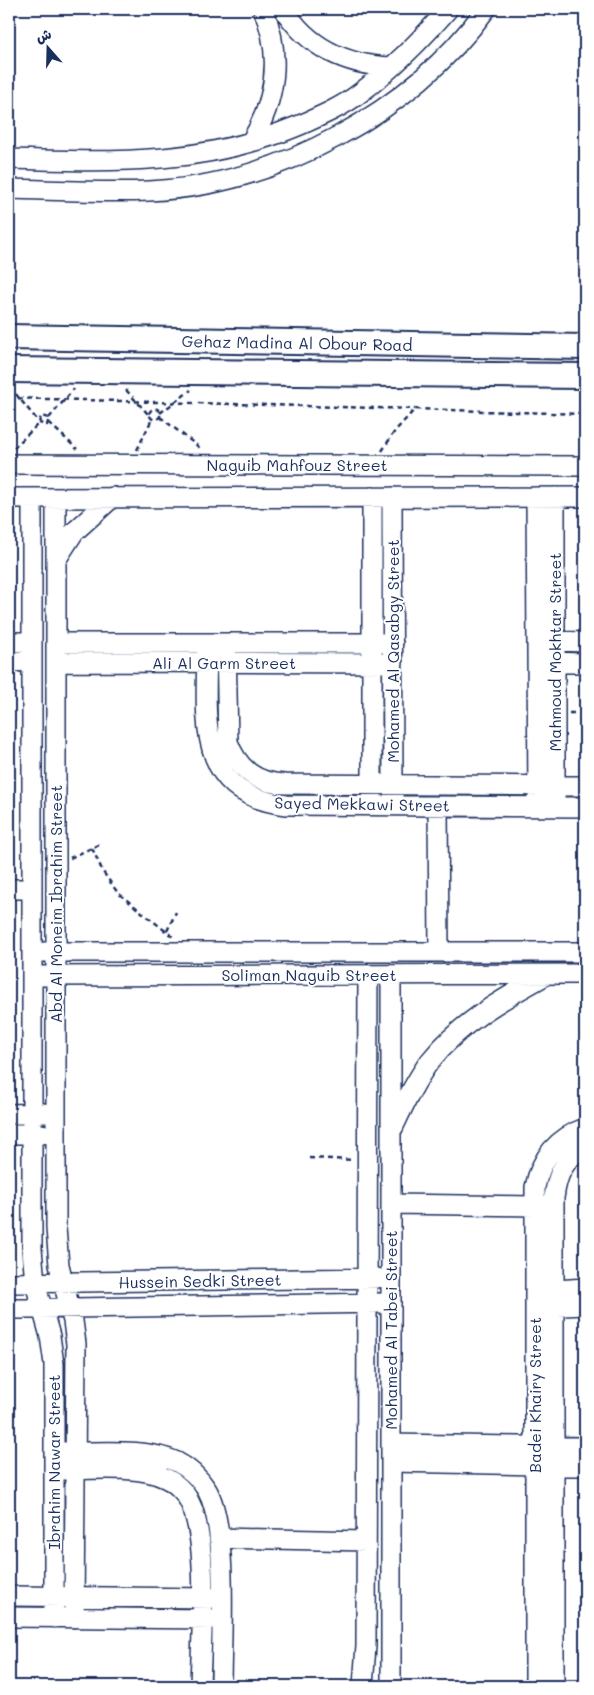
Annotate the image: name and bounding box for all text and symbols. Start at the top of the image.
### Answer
north arrow [22,22,72,72]
text: ش [33,24,54,47]
street label: Gehaz Madina Al Obour Road [181,330,413,355]
street label: Naguib Mahfouz Street [206,454,388,475]
street label: Mohamed Al Qasabgy Street [382,539,403,763]
street label: Mahmoud Mokhtar Street [544,553,565,751]
street label: Ali Al Garm Street [152,652,296,673]
street label: Abd Al Moneim Ibrahim Street [45,785,66,1023]
street label: Sayed Mekkawi Street [274,791,450,816]
street label: Soliman Naguib Street [221,964,397,985]
street label: Mohamed Al Tabei Street [380,1230,401,1430]
street label: Hussein Sedki Street [118,1269,282,1292]
street label: Badei Khairy Street [524,1317,545,1473]
street label: Ibrahim Nawar Street [43,1374,64,1550]

